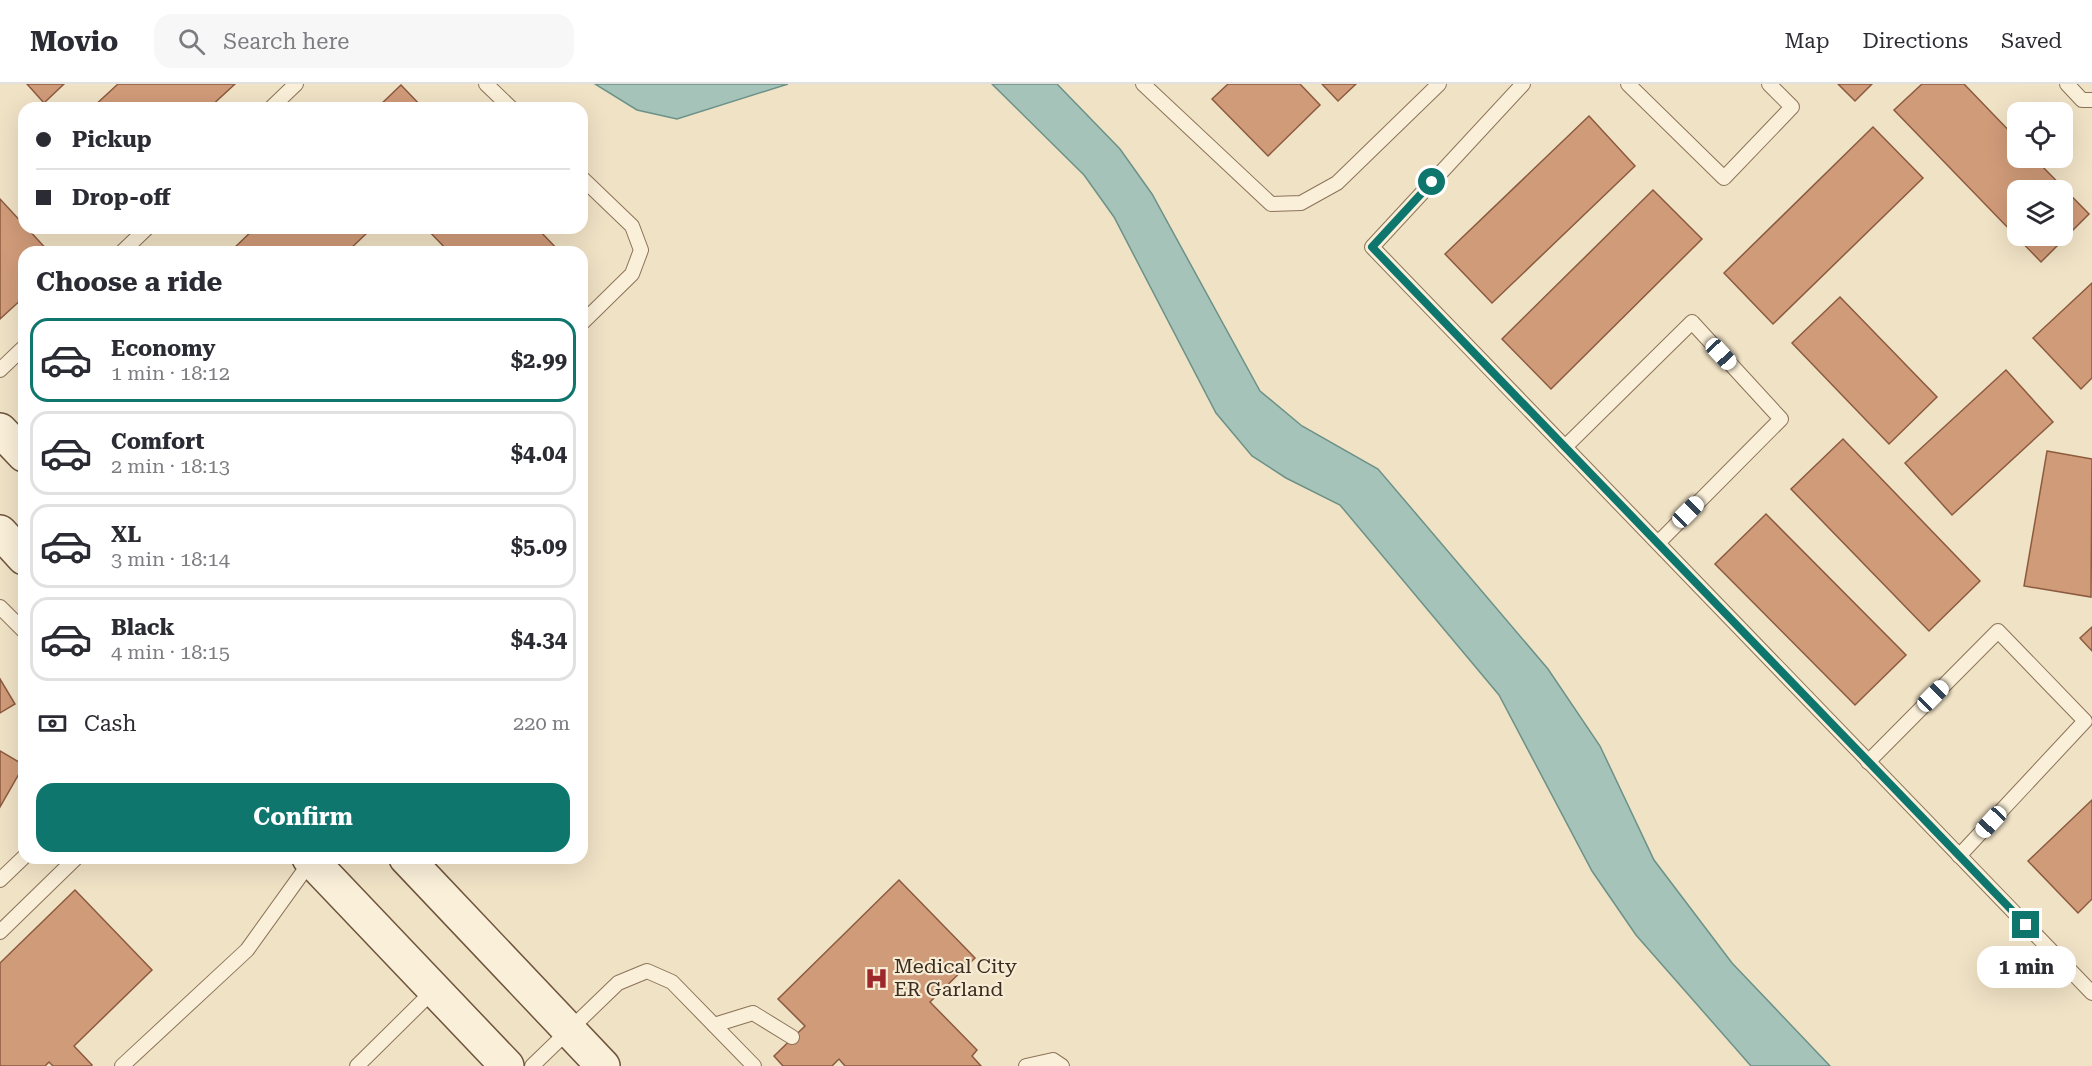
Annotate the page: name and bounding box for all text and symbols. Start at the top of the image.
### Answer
search box [154,14,574,68]
text: Movio [30,25,118,58]
icon: search [175,25,208,58]
text: Search here [223,29,349,54]
text: Map [1785,29,1829,53]
text: Directions [1862,29,1968,53]
text: Saved [2001,29,2062,53]
map controls [2007,102,2073,246]
button: locate [2007,102,2073,168]
text: Pickup [72,127,152,152]
route start [1418,168,1445,195]
button: layers [2007,180,2073,246]
text: Drop-off [72,185,170,210]
text: Choose a ride [36,266,222,298]
icon: car [39,333,93,387]
car [1702,335,1740,373]
text: Economy [111,336,215,361]
text: $2.99 [511,348,567,373]
text: 1 min · 18:12 [111,361,230,385]
icon: car [39,426,93,480]
text: Comfort [111,429,204,454]
text: $4.04 [511,441,567,466]
text: 2 min · 18:13 [111,454,230,478]
car [1669,493,1707,531]
icon: car [39,519,93,573]
text: XL [111,522,141,547]
text: $5.09 [511,534,567,559]
text: 3 min · 18:14 [111,547,230,571]
icon: car [39,612,93,666]
text: Black [111,615,175,640]
text: $4.34 [511,627,567,652]
text: 4 min · 18:15 [111,640,230,664]
car [1914,677,1952,715]
icon: cash [36,707,69,740]
text: Cash [84,711,136,736]
text: 220 m [513,711,570,735]
button: Confirm [36,783,570,852]
car [1972,803,2010,841]
route end [2012,911,2039,938]
callout: 1 min [1976,946,2076,988]
place label: Medical City ER Garland [894,954,1017,1001]
text: 1 min [1999,955,2054,979]
hospital icon: Medical City ER Garland [863,965,889,991]

